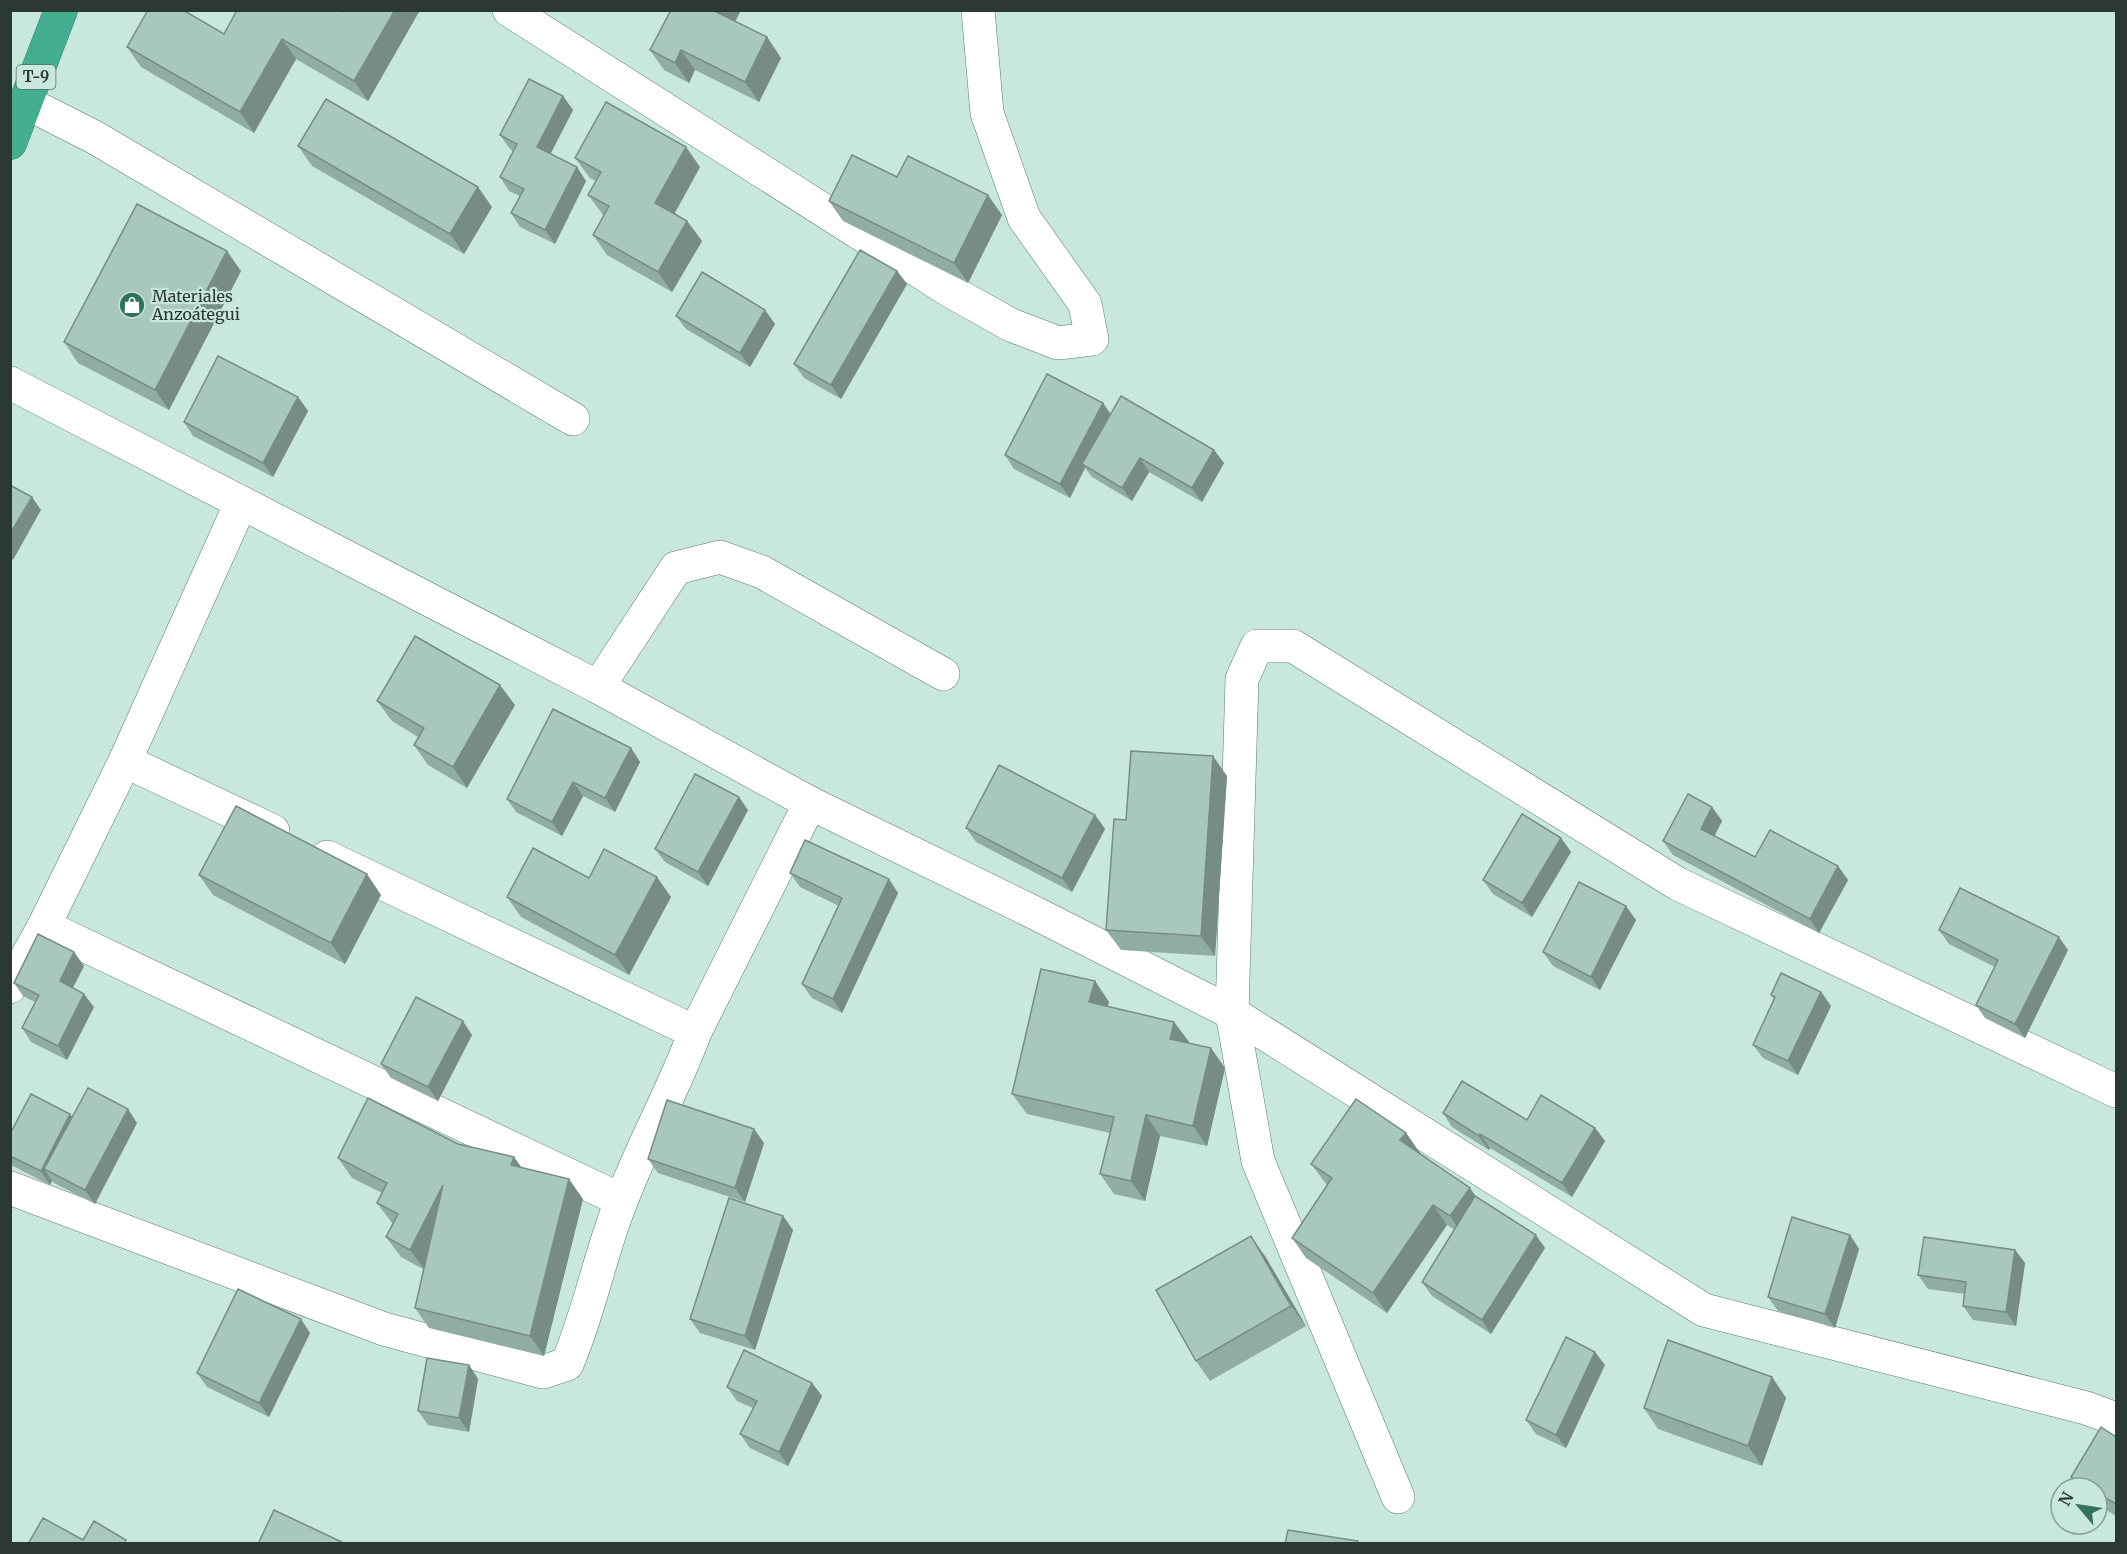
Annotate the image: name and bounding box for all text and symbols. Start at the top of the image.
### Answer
road number: T-9 [16,65,56,89]
place label: Materiales Anzoátegui [151,286,240,324]
shop icon: Materiales Anzoátegui [117,290,147,320]
north arrow [2049,1476,2109,1536]
text: N [2054,1488,2078,1509]

